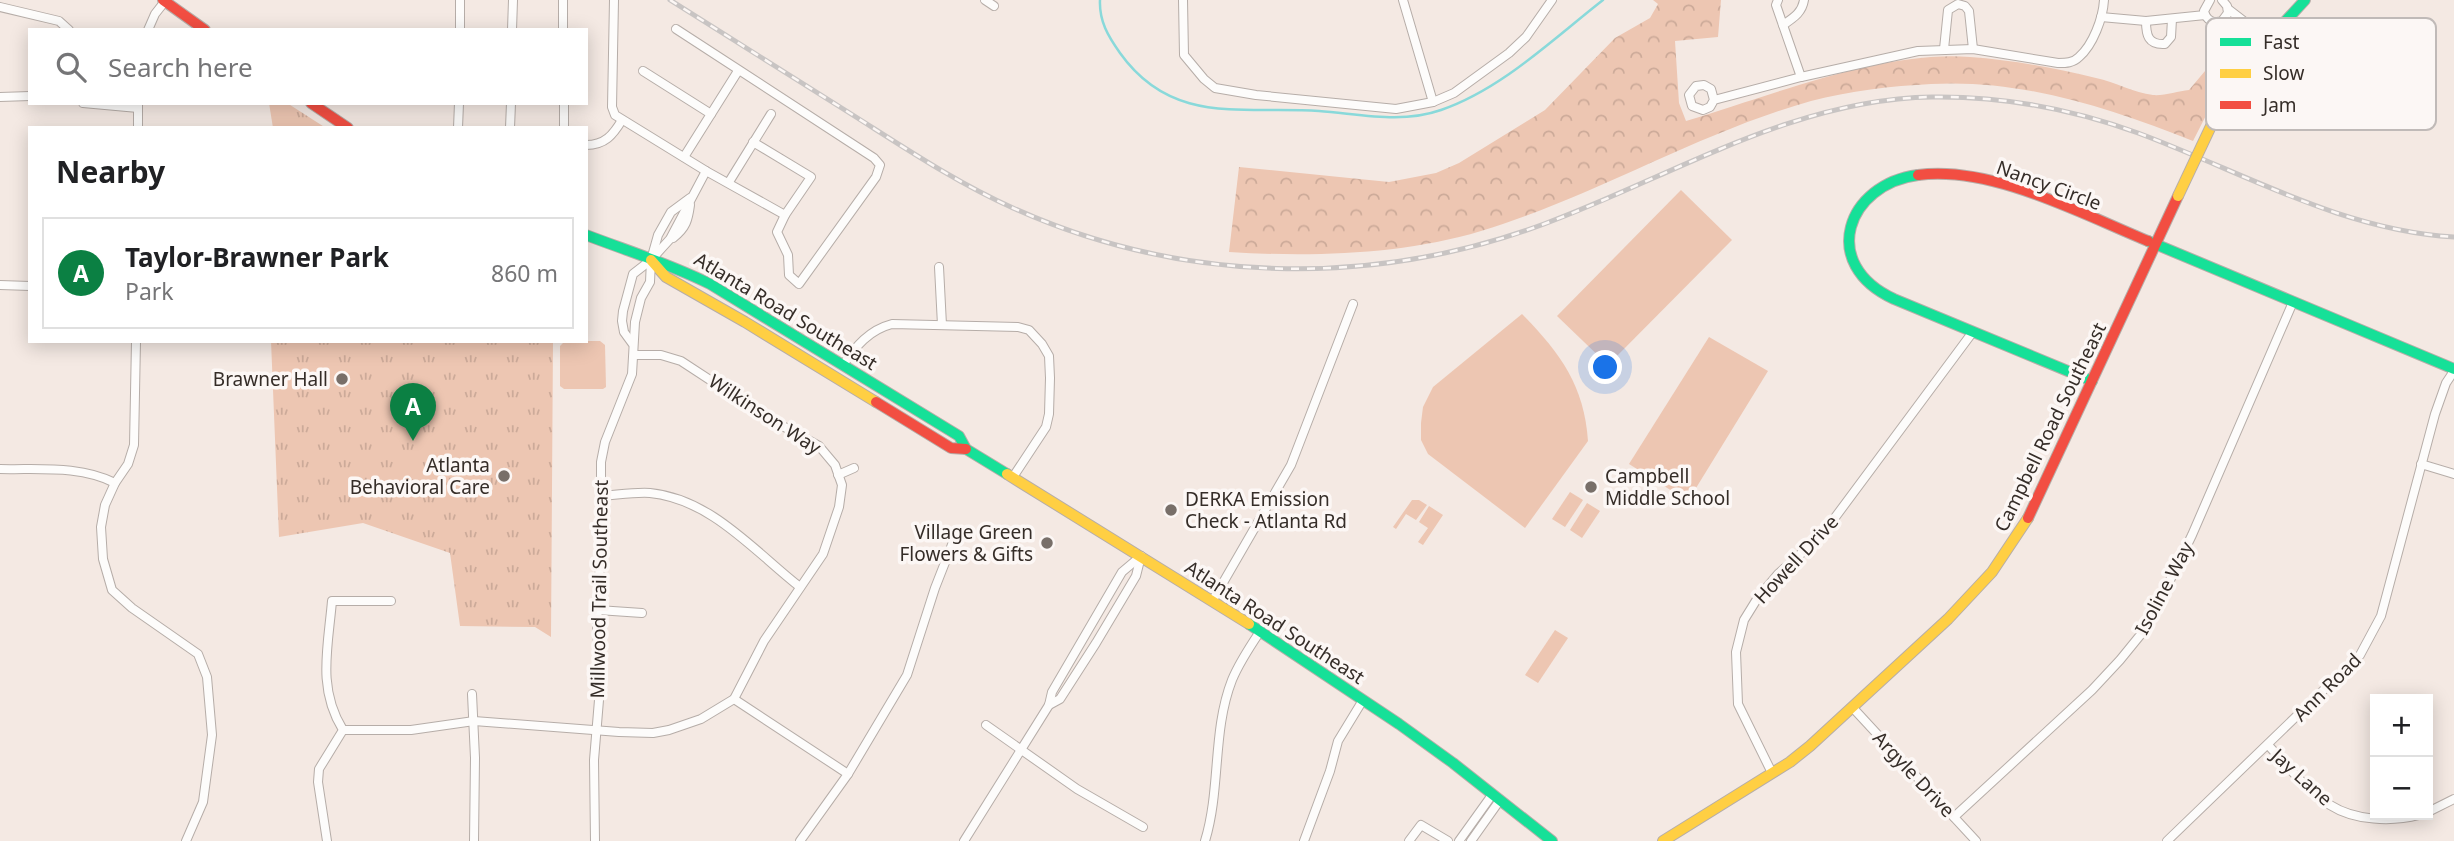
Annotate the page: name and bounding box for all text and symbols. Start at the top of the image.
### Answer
legend [2206,18,2436,130]
search box [28,28,588,105]
text: Fast [2263,29,2300,55]
icon: search [52,48,90,86]
text: Search here [108,49,253,85]
text: Slow [2263,60,2304,86]
text: Jam [2261,92,2297,118]
text: Nearby [56,151,165,192]
street label: Nancy Circle [1993,154,2105,216]
text: Taylor-Brawner Park [125,239,389,275]
street label: Atlanta Road Southeast [690,246,882,376]
text: A [73,257,89,289]
text: 860 m [491,257,558,289]
text: Park [125,275,174,307]
street label: Campbell Road Southeast [1988,318,2112,536]
your location [1588,350,1622,384]
place label: Brawner Hall [213,366,328,392]
street label: Wilkinson Way [704,368,827,460]
marker: Brawner Hall [334,371,350,387]
pin: A [390,383,436,441]
place label: Atlanta Behavioral Care [350,452,490,500]
place label: Campbell Middle School [1605,463,1730,511]
marker: Atlanta Behavioral Care [496,468,512,484]
street label: Millwood Trail Southeast [584,479,614,698]
marker: Campbell Middle School [1583,479,1599,495]
place label: DERKA Emission Check - Atlanta Rd [1185,486,1347,534]
marker: DERKA Emission Check - Atlanta Rd [1163,502,1179,518]
street label: Howell Drive [1748,509,1844,609]
place label: Village Green Flowers & Gifts [900,519,1033,567]
marker: Village Green Flowers & Gifts [1039,535,1055,551]
street label: Isoline Way [2129,537,2200,639]
street label: Atlanta Road Southeast [1180,554,1370,690]
street label: Ann Road [2287,647,2367,727]
map controls [2370,694,2433,820]
button: + [2370,694,2433,757]
street label: Argyle Drive [1867,725,1961,823]
street label: Jay Lane [2264,741,2338,811]
button: − [2370,757,2433,820]

